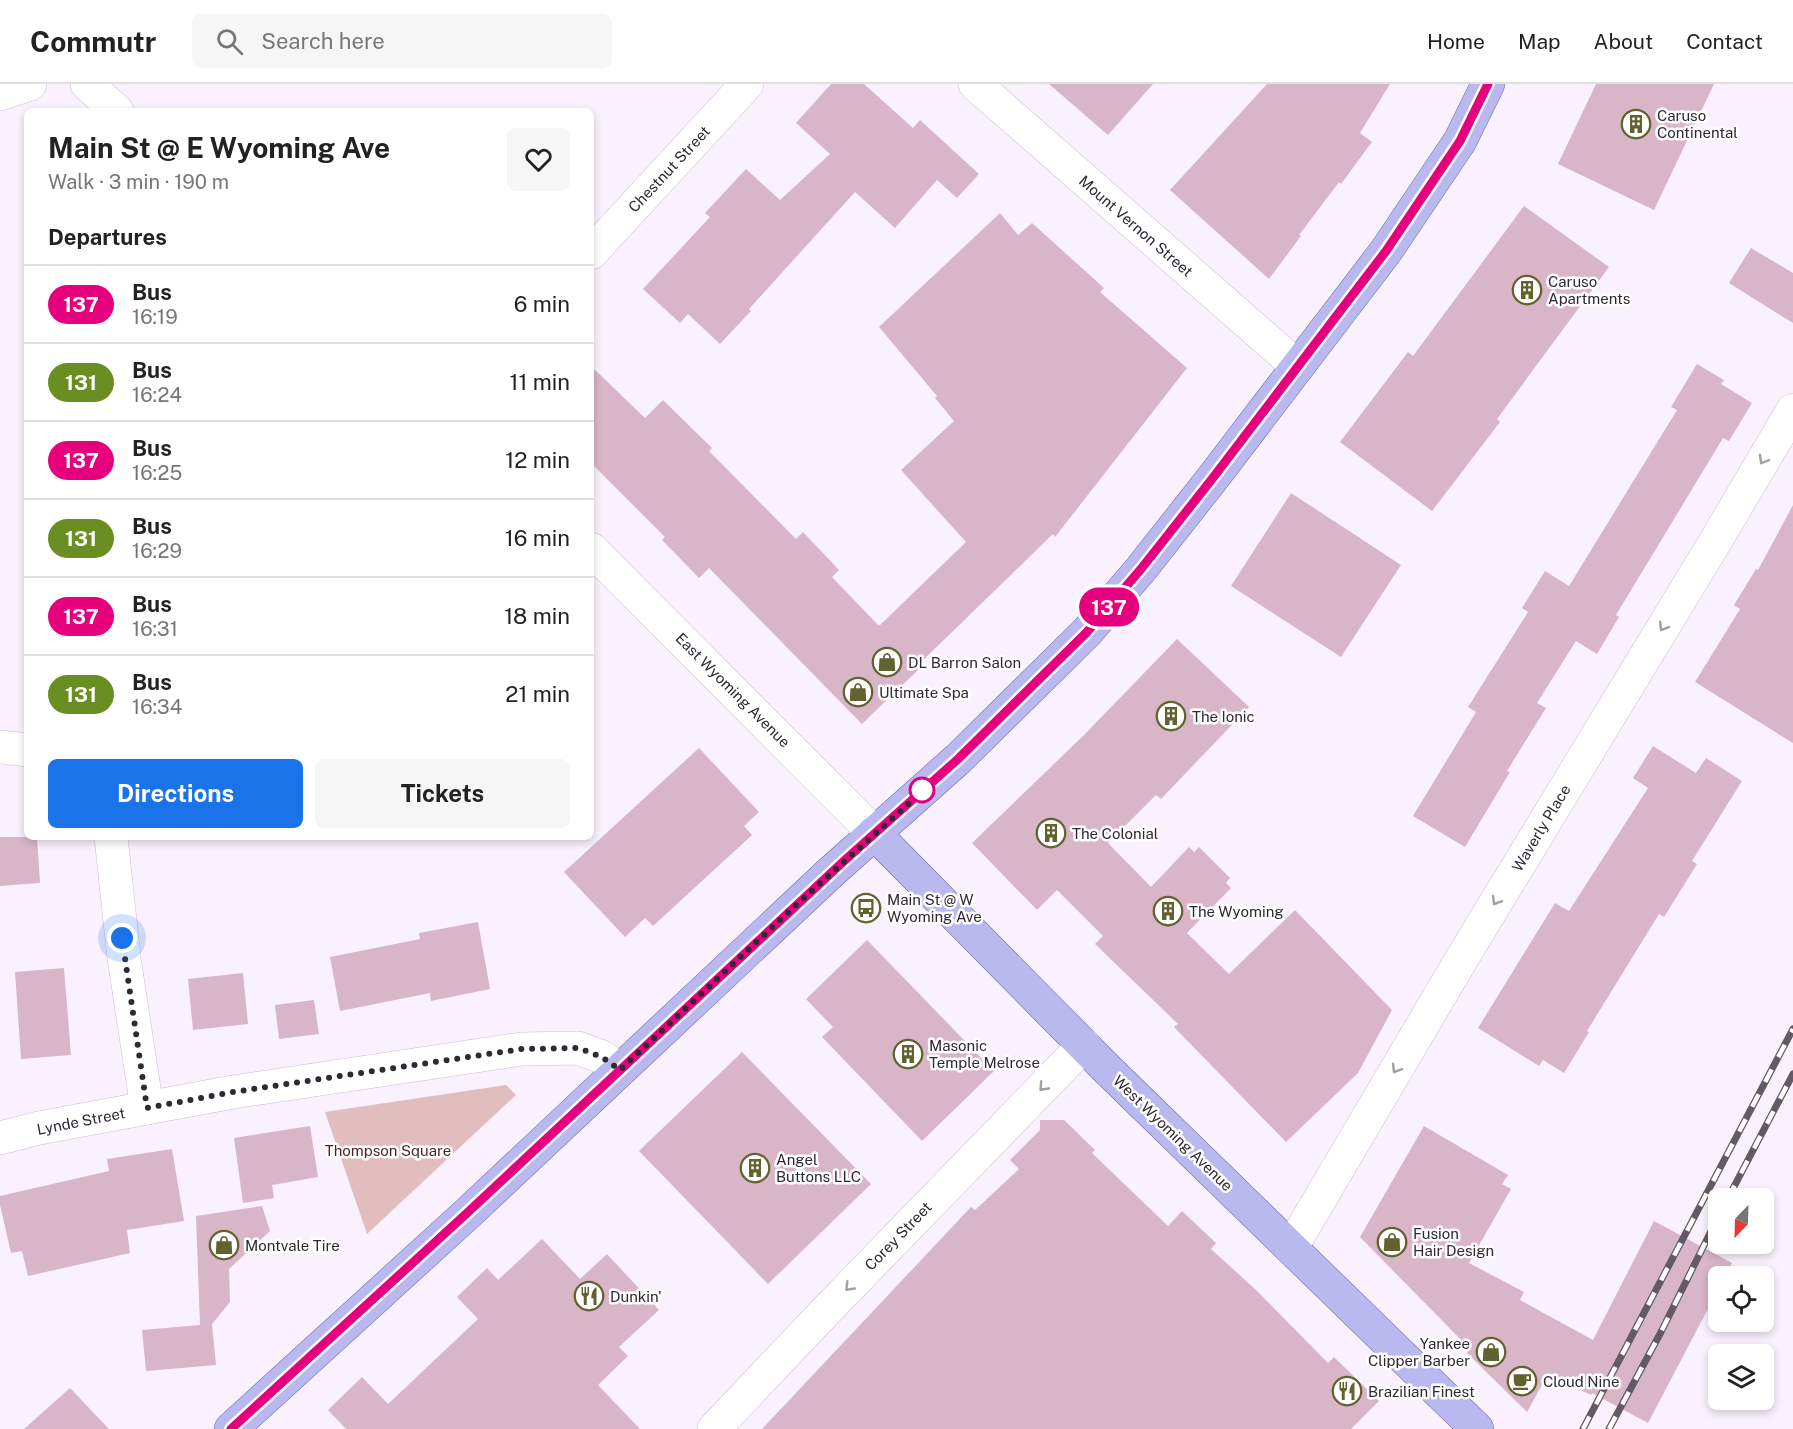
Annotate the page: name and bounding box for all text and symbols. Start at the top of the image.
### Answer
search box [192,14,612,68]
text: Commutr [30,25,156,58]
icon: search [213,25,246,58]
text: Search here [261,28,385,54]
text: Home [1427,29,1485,54]
text: Map [1518,29,1561,54]
text: About [1594,29,1653,54]
text: Contact [1686,29,1763,54]
place label: Caruso Continental [1657,107,1738,141]
building icon: Caruso Continental [1620,108,1652,140]
street label: Chestnut Street [625,122,713,216]
button: heart [507,128,570,191]
text: Main St @ E Wyoming Ave [48,131,390,164]
text: Walk · 3 min · 190 m [48,170,229,194]
street label: Mount Vernon Street [1076,172,1196,280]
text: Departures [48,224,167,250]
place label: Caruso Apartments [1548,273,1630,307]
building icon: Caruso Apartments [1511,274,1543,306]
text: Bus [132,279,172,305]
text: 6 min [514,291,570,317]
text: 137 [63,292,99,317]
text: 16:19 [132,305,178,329]
text: Bus [132,357,172,383]
text: 11 min [509,369,570,395]
text: 131 [65,370,97,395]
text: 16:24 [132,383,182,407]
text: Bus [132,435,172,461]
text: 12 min [505,447,570,473]
text: 137 [63,448,99,473]
one-way arrow [1759,454,1771,464]
text: 16:25 [132,461,182,485]
text: Bus [132,513,172,539]
text: 16 min [505,525,570,551]
text: 131 [65,526,97,551]
text: 16:29 [132,539,182,563]
line badge: 137 [1074,588,1144,626]
text: Bus [132,591,172,617]
text: 137 [1091,595,1127,620]
text: 18 min [504,603,570,629]
text: 137 [63,604,99,629]
text: 16:31 [132,617,178,641]
one-way arrow [1659,621,1671,631]
street label: East Wyoming Avenue [672,629,794,751]
shop icon: DL Barron Salon [871,646,903,678]
place label: DL Barron Salon [908,654,1021,671]
text: Bus [132,669,172,695]
shop icon: Ultimate Spa [842,676,874,708]
text: 21 min [505,681,570,707]
text: 131 [65,682,97,707]
place label: Ultimate Spa [879,684,969,701]
text: 16:34 [132,695,182,719]
building icon: The Ionic [1155,700,1187,732]
place label: The Ionic [1192,708,1255,725]
button: Directions [48,759,303,828]
button: Tickets [315,759,570,828]
unlabelled marker [909,777,935,803]
street label: Waverly Place [1508,782,1574,874]
building icon: The Colonial [1035,817,1067,849]
place label: The Colonial [1072,825,1158,842]
place label: Main St @ W Wyoming Ave [887,891,982,925]
bus stop icon: Main St @ W Wyoming Ave [850,892,882,924]
building icon: The Wyoming [1152,895,1184,927]
one-way arrow [1492,895,1504,905]
place label: The Wyoming [1189,903,1284,920]
your location [107,923,137,953]
place label: Masonic Temple Melrose [929,1037,1040,1071]
building icon: Masonic Temple Melrose [892,1038,924,1070]
one-way arrow [1392,1063,1404,1073]
street label: West Wyoming Avenue [1110,1072,1236,1194]
one-way arrow [1039,1080,1050,1090]
street label: Lynde Street [35,1104,127,1138]
park label: Thompson Square [325,1142,451,1159]
place label: Angel Buttons LLC [776,1151,861,1185]
building icon: Angel Buttons LLC [739,1152,771,1184]
north arrow [1708,1188,1774,1254]
map controls [1708,1188,1774,1410]
street label: Corey Street [861,1198,935,1274]
place label: Fusion Hair Design [1413,1225,1494,1259]
shop icon: Fusion Hair Design [1376,1226,1408,1258]
shop icon: Montvale Tire [208,1229,240,1261]
place label: Montvale Tire [245,1237,340,1254]
button: locate [1708,1266,1774,1332]
restaurant icon: Dunkin' [573,1280,605,1312]
one-way arrow [845,1281,856,1291]
place label: Dunkin' [610,1288,662,1305]
place label: Yankee Clipper Barber [1368,1335,1470,1369]
shop icon: Yankee Clipper Barber [1475,1336,1507,1368]
button: layers [1708,1344,1774,1410]
cafe icon: Cloud Nine [1506,1365,1538,1397]
place label: Cloud Nine [1543,1373,1620,1390]
restaurant icon: Brazilian Finest [1331,1375,1363,1407]
place label: Brazilian Finest [1368,1383,1475,1400]

